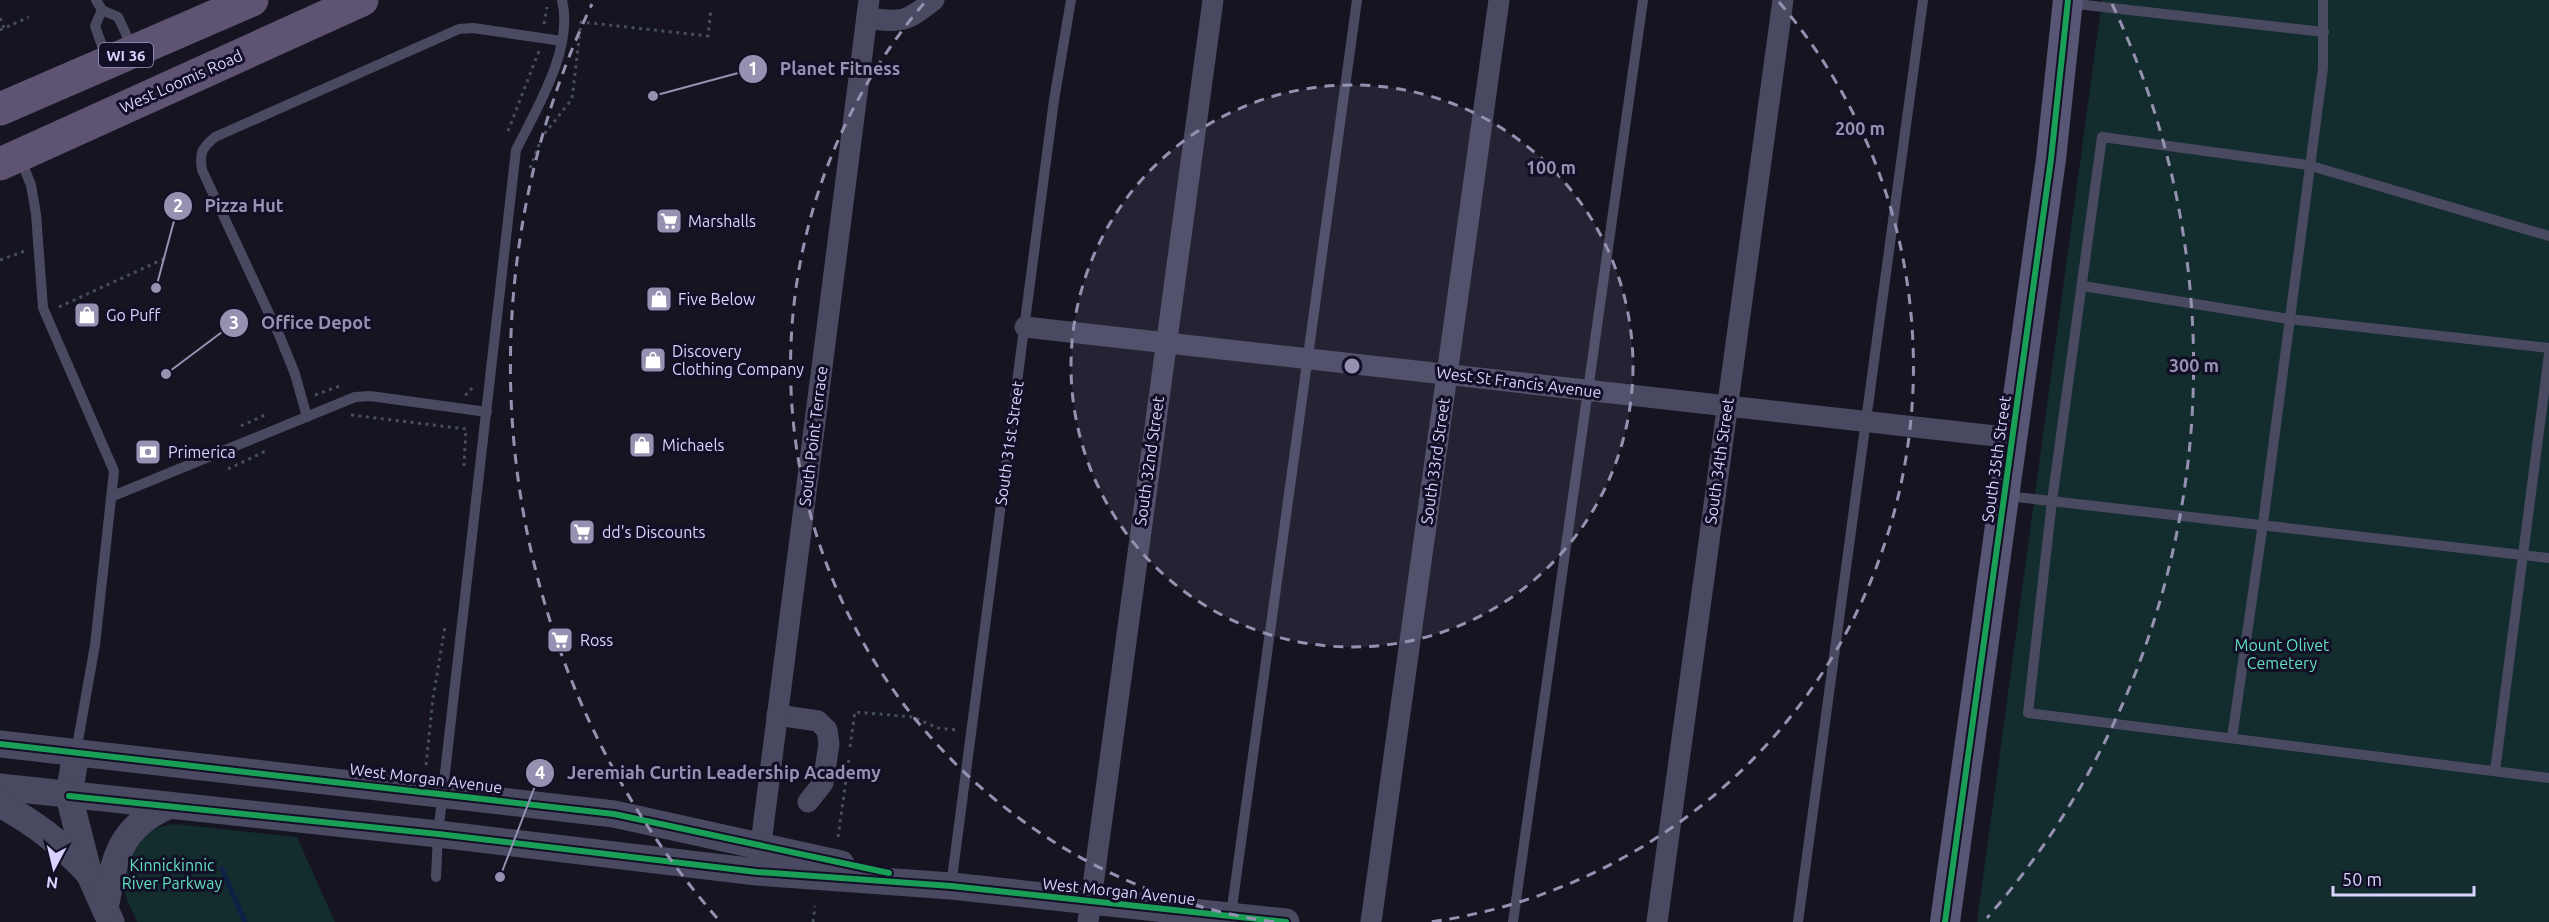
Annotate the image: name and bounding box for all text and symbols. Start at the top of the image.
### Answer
road number: WI 36 [99,43,153,67]
street label: West Loomis Road [117,46,245,116]
callout: Planet Fitness [738,51,912,87]
text: 1 [748,58,758,78]
text: Planet Fitness [780,58,900,78]
text: 200 m [1835,118,1885,138]
text: 100 m [1526,157,1576,177]
callout: Pizza Hut [163,188,296,224]
text: 2 [173,195,183,215]
text: Pizza Hut [204,195,284,215]
supermarket icon: Marshalls [654,206,684,236]
place label: Marshalls [688,212,756,230]
shop icon: Five Below [644,284,674,314]
place label: Five Below [678,290,756,308]
shop icon: Go Puff [72,300,102,330]
callout: Office Depot [219,305,383,341]
place label: Go Puff [106,306,161,324]
text: 3 [229,312,239,332]
text: Office Depot [261,312,371,332]
place label: Discovery Clothing Company [672,342,804,378]
shop icon: Discovery Clothing Company [638,345,668,375]
text: 300 m [2169,355,2219,375]
centre of rings [1342,356,1362,376]
street label: West St Francis Avenue [1436,363,1602,401]
street label: South Point Terrace [795,365,831,507]
street label: South 31st Street [991,379,1027,506]
street label: South 32nd Street [1131,394,1167,527]
street label: South 35th Street [1978,394,2014,524]
street label: South 33rd Street [1417,396,1453,526]
street label: South 34th Street [1701,396,1737,526]
shop icon: Michaels [627,430,657,460]
place label: Michaels [662,436,725,454]
bank icon: Primerica [133,437,163,467]
place label: Primerica [168,443,236,461]
supermarket icon: dd's Discounts [567,517,597,547]
place label: dd's Discounts [602,523,706,541]
supermarket icon: Ross [545,625,575,655]
place label: Ross [580,631,613,649]
park label: Mount Olivet Cemetery [2235,636,2330,672]
callout: Jeremiah Curtin Leadership Academy [525,755,893,791]
street label: West Morgan Avenue [349,760,503,796]
text: 4 [535,762,545,782]
text: Jeremiah Curtin Leadership Academy [567,762,881,782]
north arrow [24,838,84,898]
park label: Kinnickinnic River Parkway [122,856,222,892]
scale bar [2333,859,2474,897]
text: 50 m [2342,869,2382,889]
text: N [45,873,59,893]
street label: West Morgan Avenue [1042,874,1196,908]

